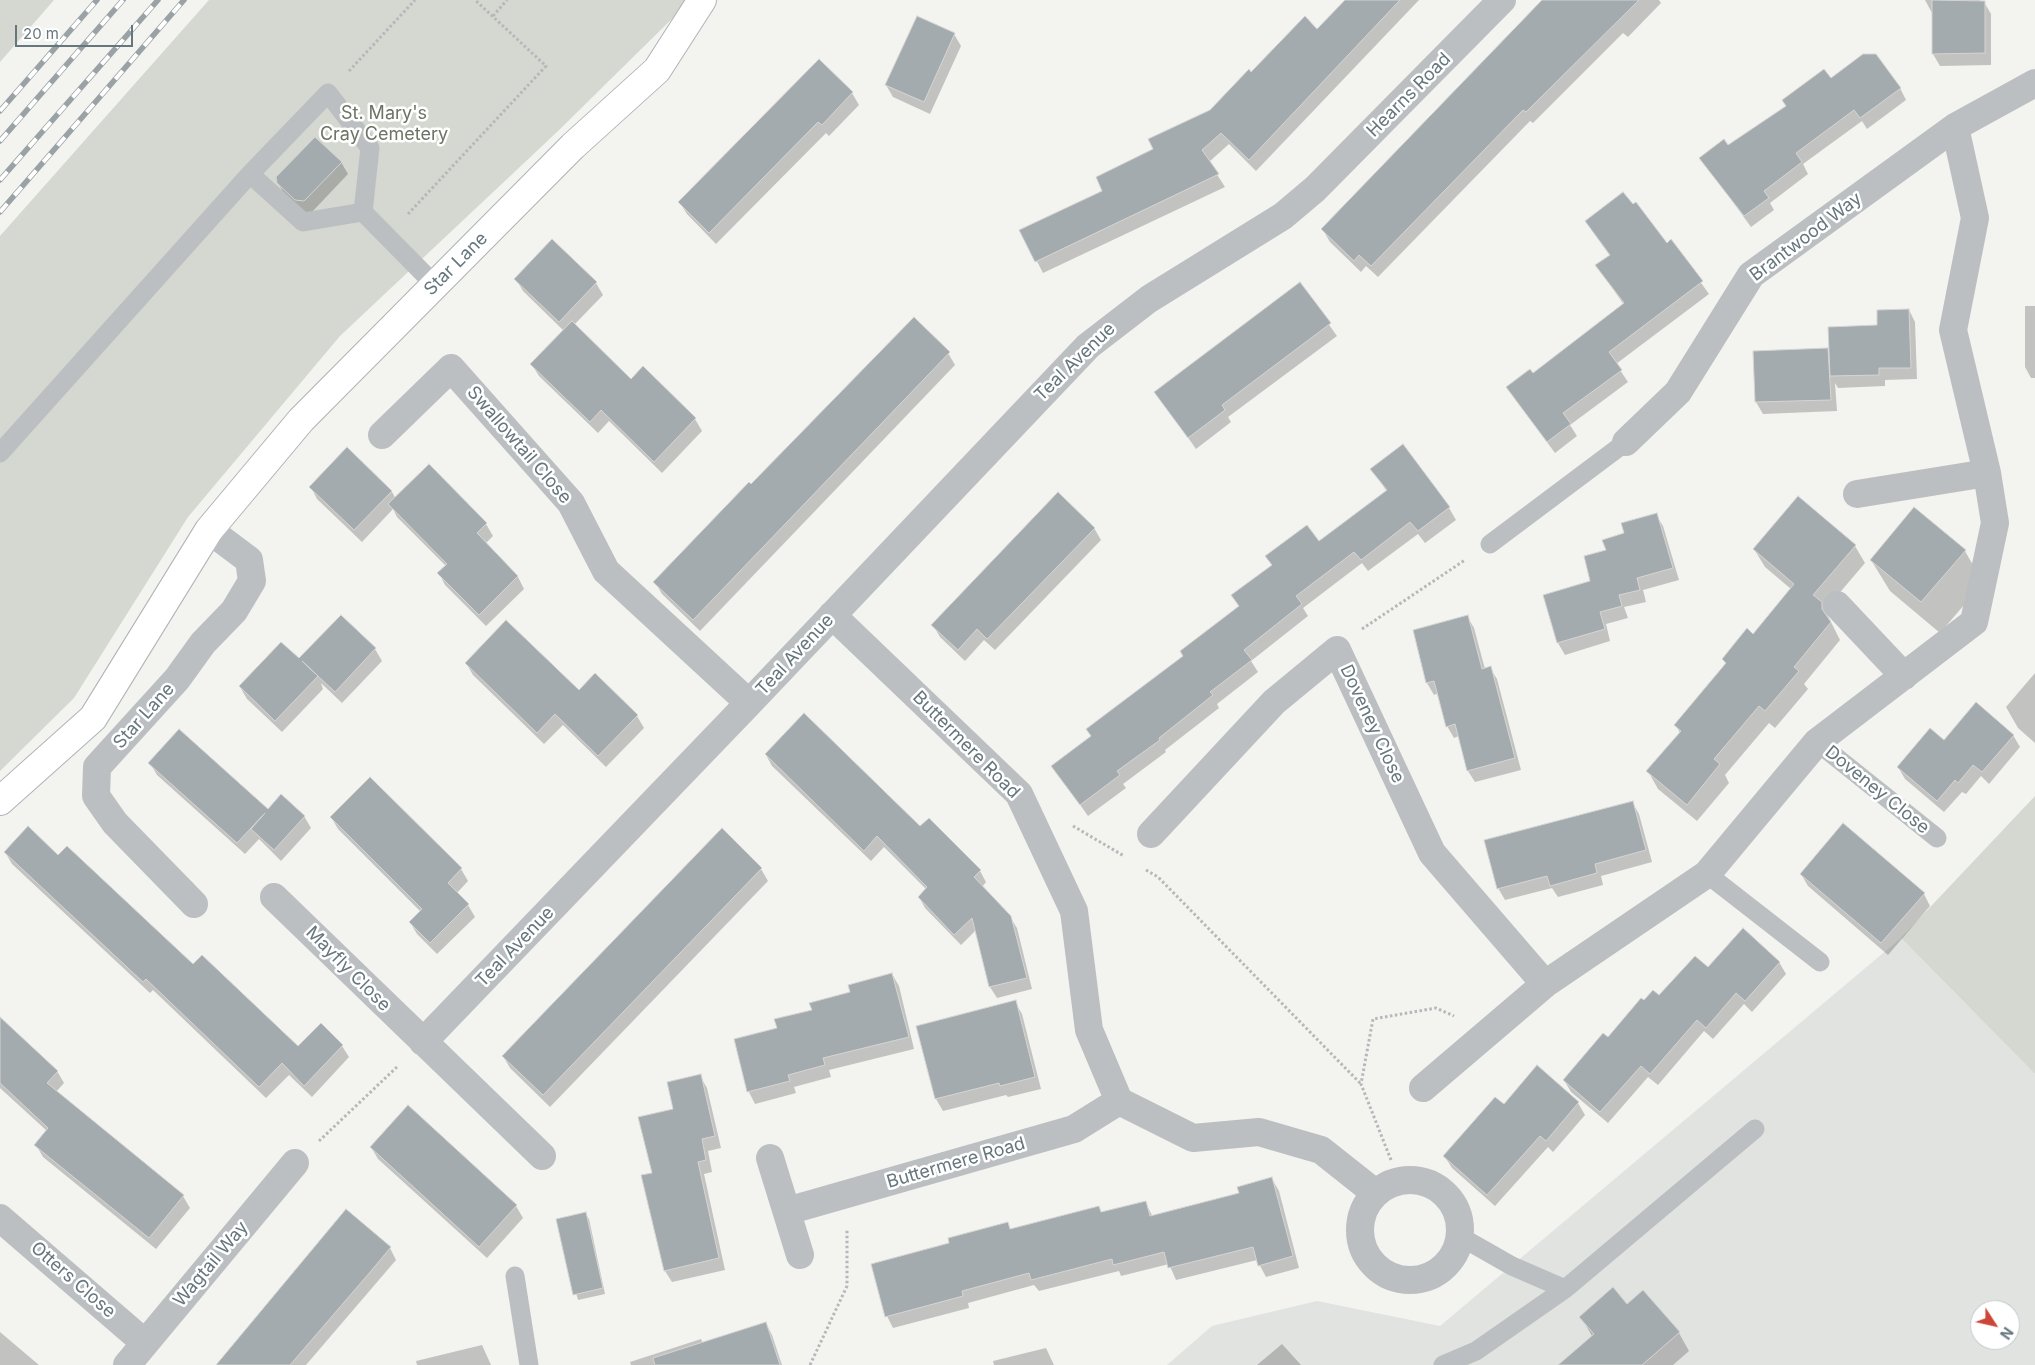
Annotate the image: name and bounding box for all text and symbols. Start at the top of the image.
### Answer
scale bar [18,15,135,47]
text: 20 m [23,24,59,43]
street label: Hearns Road [1363,49,1455,141]
park label: St. Mary's Cray Cemetery [320,103,448,146]
street label: Brantwood Way [1746,188,1866,286]
street label: Star Lane [420,228,492,300]
street label: Teal Avenue [1030,318,1120,406]
street label: Swallowtail Close [462,382,576,508]
street label: Teal Avenue [752,610,838,700]
street label: Doveney Close [1335,661,1409,787]
street label: Star Lane [109,679,179,753]
street label: Buttermere Road [908,687,1024,803]
street label: Doveney Close [1820,741,1934,839]
street label: Teal Avenue [471,902,559,992]
street label: Mayfly Close [301,922,395,1016]
street label: Buttermere Road [884,1133,1028,1193]
street label: Wagtail Way [169,1217,253,1311]
street label: Otters Close [26,1237,120,1323]
north arrow [1970,1300,2020,1350]
text: N [1997,1324,2017,1343]

